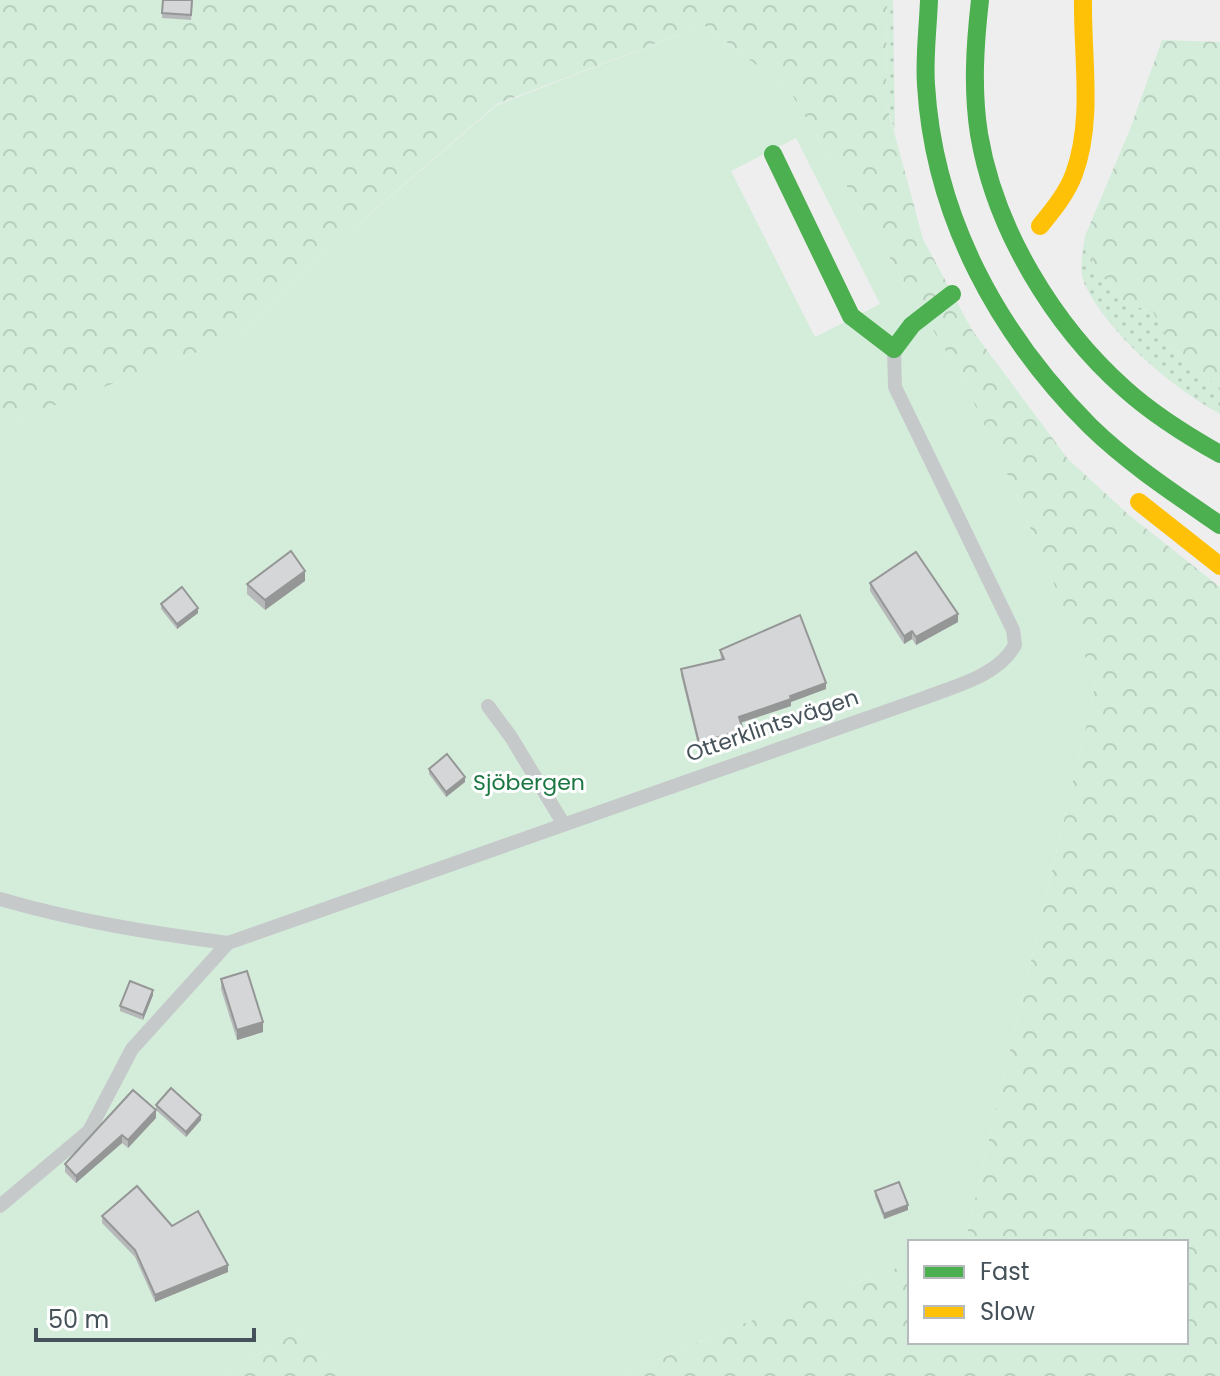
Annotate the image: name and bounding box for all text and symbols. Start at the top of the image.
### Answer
street label: Otterklintsvägen [682,681,863,770]
park label: Sjöbergen [473,767,585,798]
legend [908,1240,1188,1344]
text: Fast [980,1255,1030,1288]
scale bar [36,1292,254,1342]
text: Slow [980,1295,1035,1328]
text: 50 m [48,1303,109,1336]

